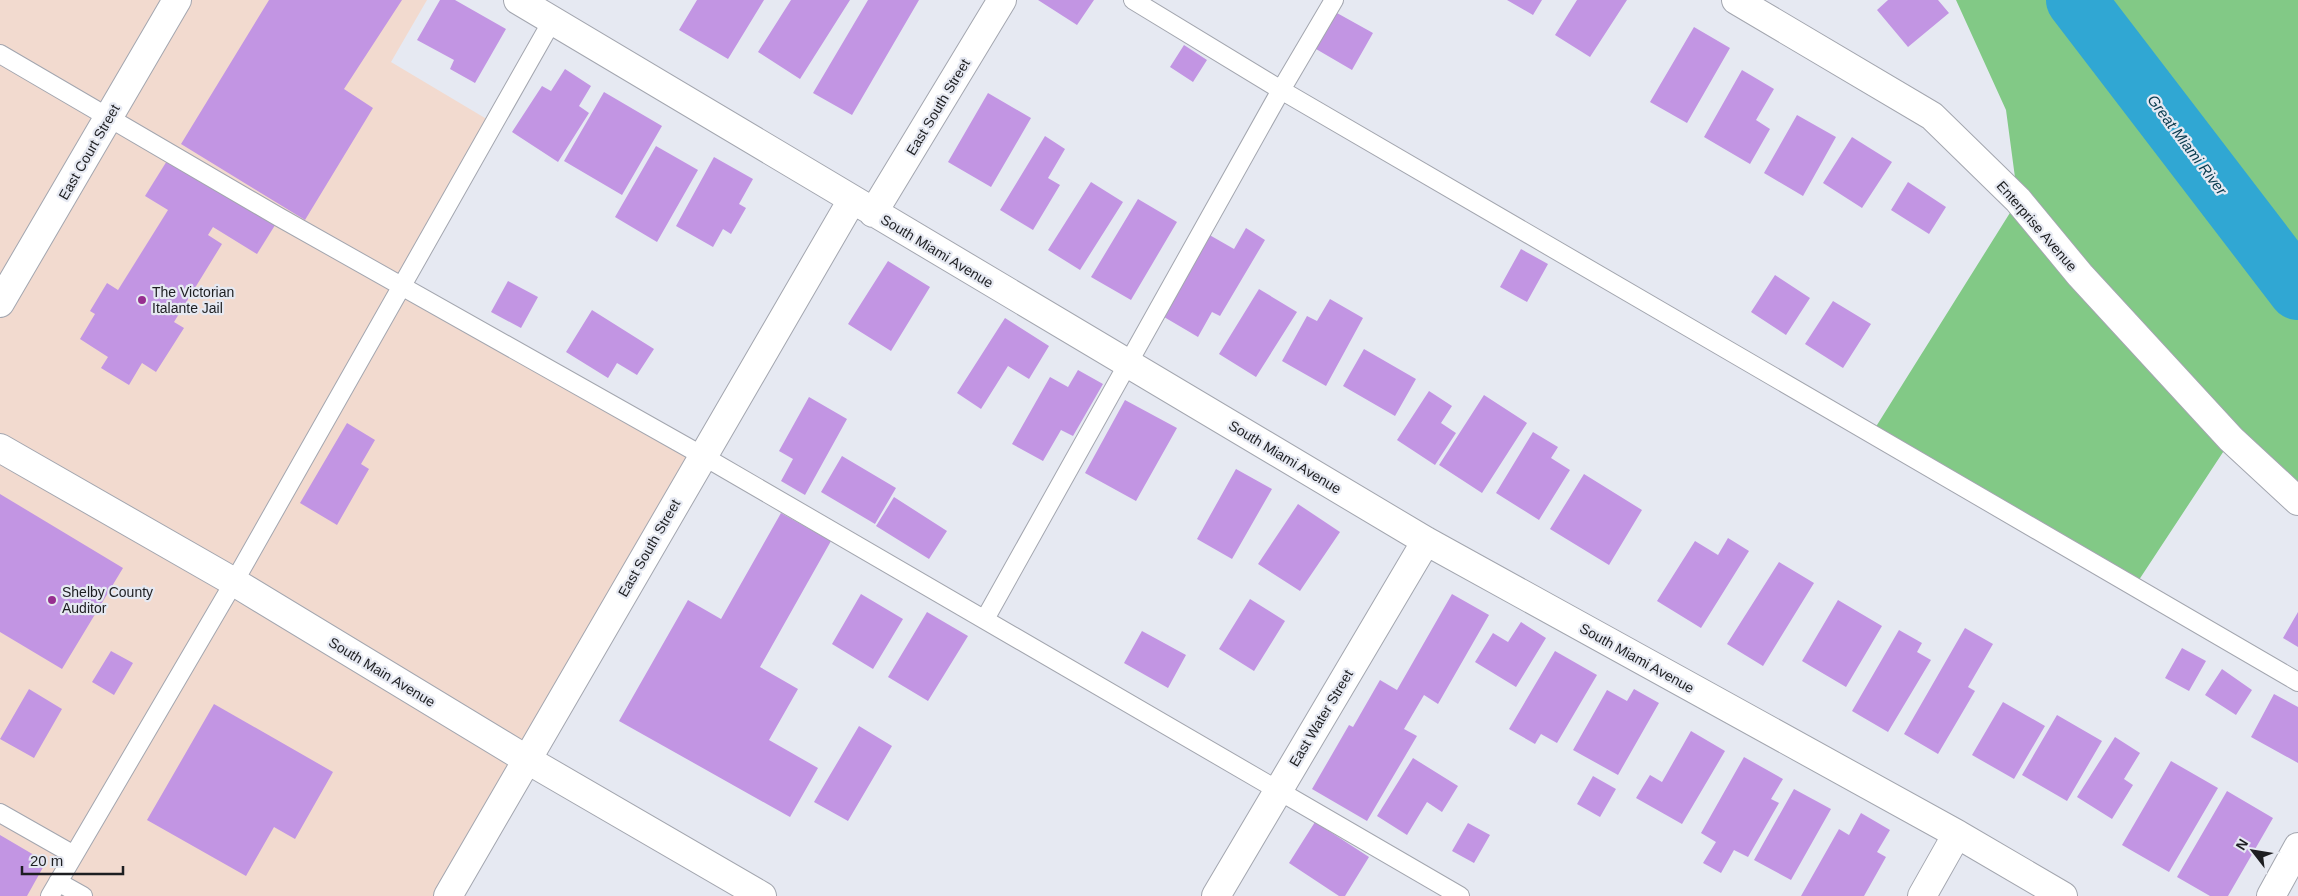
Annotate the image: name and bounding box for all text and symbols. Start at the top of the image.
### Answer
street label: East South Street [903,56,973,158]
water label: Great Miami River [2144,91,2231,199]
street label: East Court Street [55,101,123,203]
street label: Enterprise Avenue [1994,178,2081,274]
street label: South Miami Avenue [878,211,996,291]
place label: The Victorian Italante Jail [152,284,234,316]
marker: The Victorian Italante Jail [136,294,148,306]
street label: South Miami Avenue [1226,417,1344,497]
street label: East South Street [615,496,683,600]
place label: Shelby County Auditor [62,584,153,616]
marker: Shelby County Auditor [46,594,58,606]
street label: South Miami Avenue [1577,620,1697,696]
street label: South Main Avenue [326,634,438,710]
street label: East Water Street [1286,667,1356,769]
north arrow [2228,826,2278,876]
text: N [2232,836,2251,853]
scale bar [22,844,124,876]
text: 20 m [30,852,63,869]

